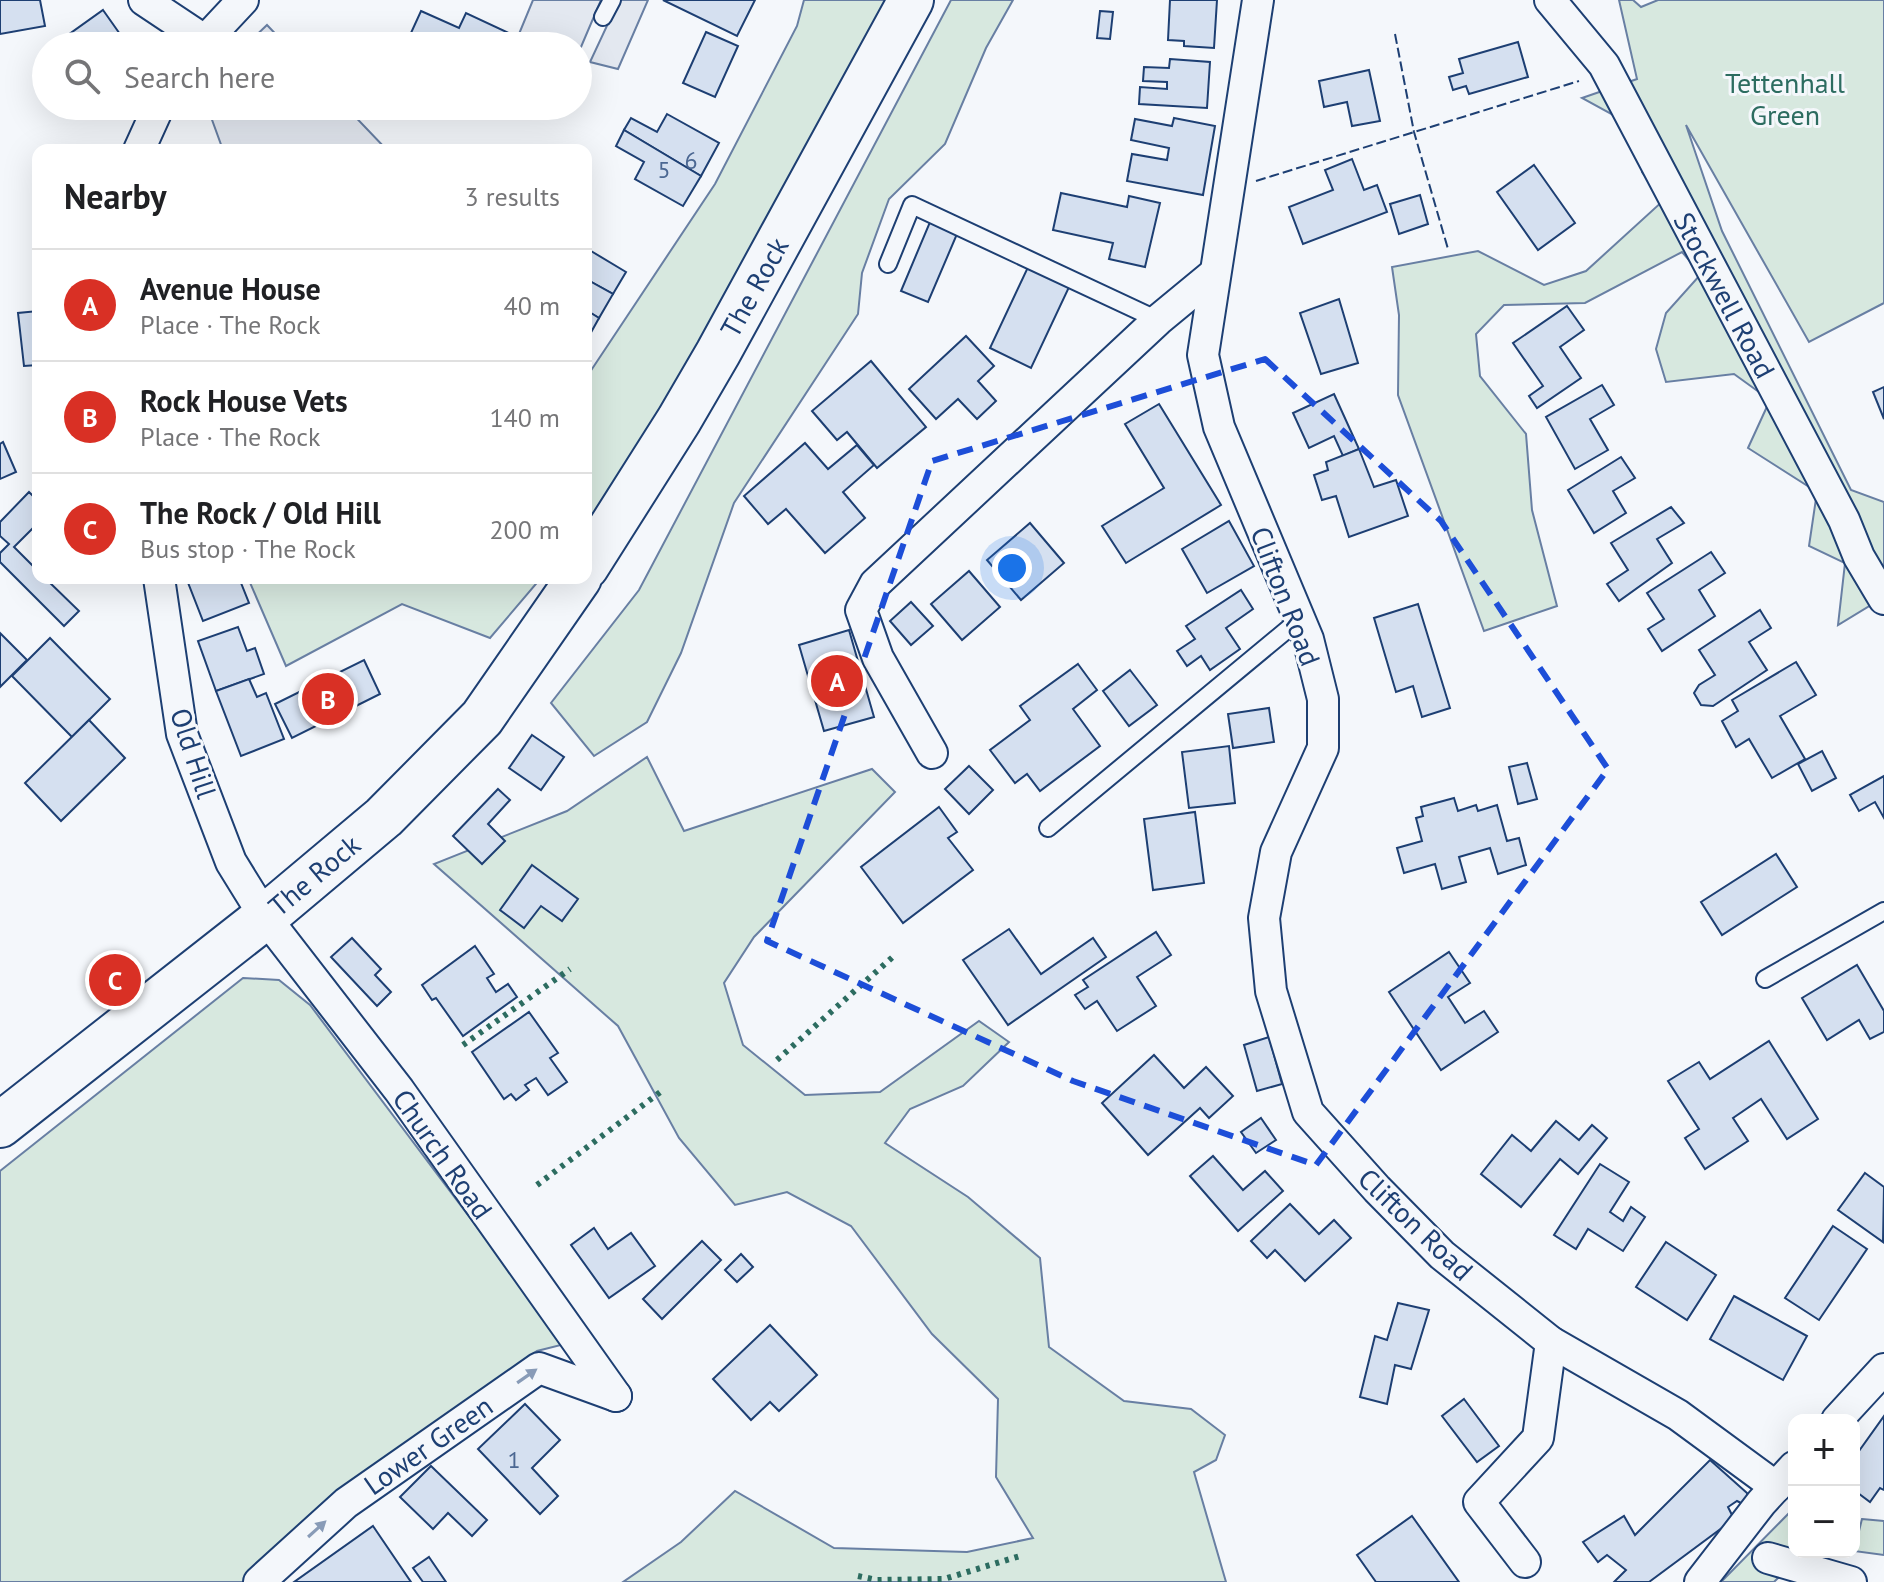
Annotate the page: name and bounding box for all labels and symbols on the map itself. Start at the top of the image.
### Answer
park label: Tettenhall Green [1725,64,1845,133]
house number: 6 [684,145,698,176]
house number: 5 [657,154,671,185]
street label: Stockwell Road [1666,206,1784,384]
street label: The Rock [711,230,797,344]
street label: Clifton Road [1242,521,1330,671]
your location [992,548,1032,588]
pin: A [811,651,863,711]
pin: B [302,669,354,729]
street label: Old Hill [162,703,226,803]
street label: The Rock [260,825,368,924]
pin: C [89,950,141,1010]
street label: Church Road [385,1082,501,1226]
street label: Clifton Road [1350,1160,1482,1288]
one-way arrow [516,1369,537,1384]
street label: Lower Green [356,1387,500,1503]
house number: 1 [507,1444,521,1475]
one-way arrow [307,1521,326,1539]

